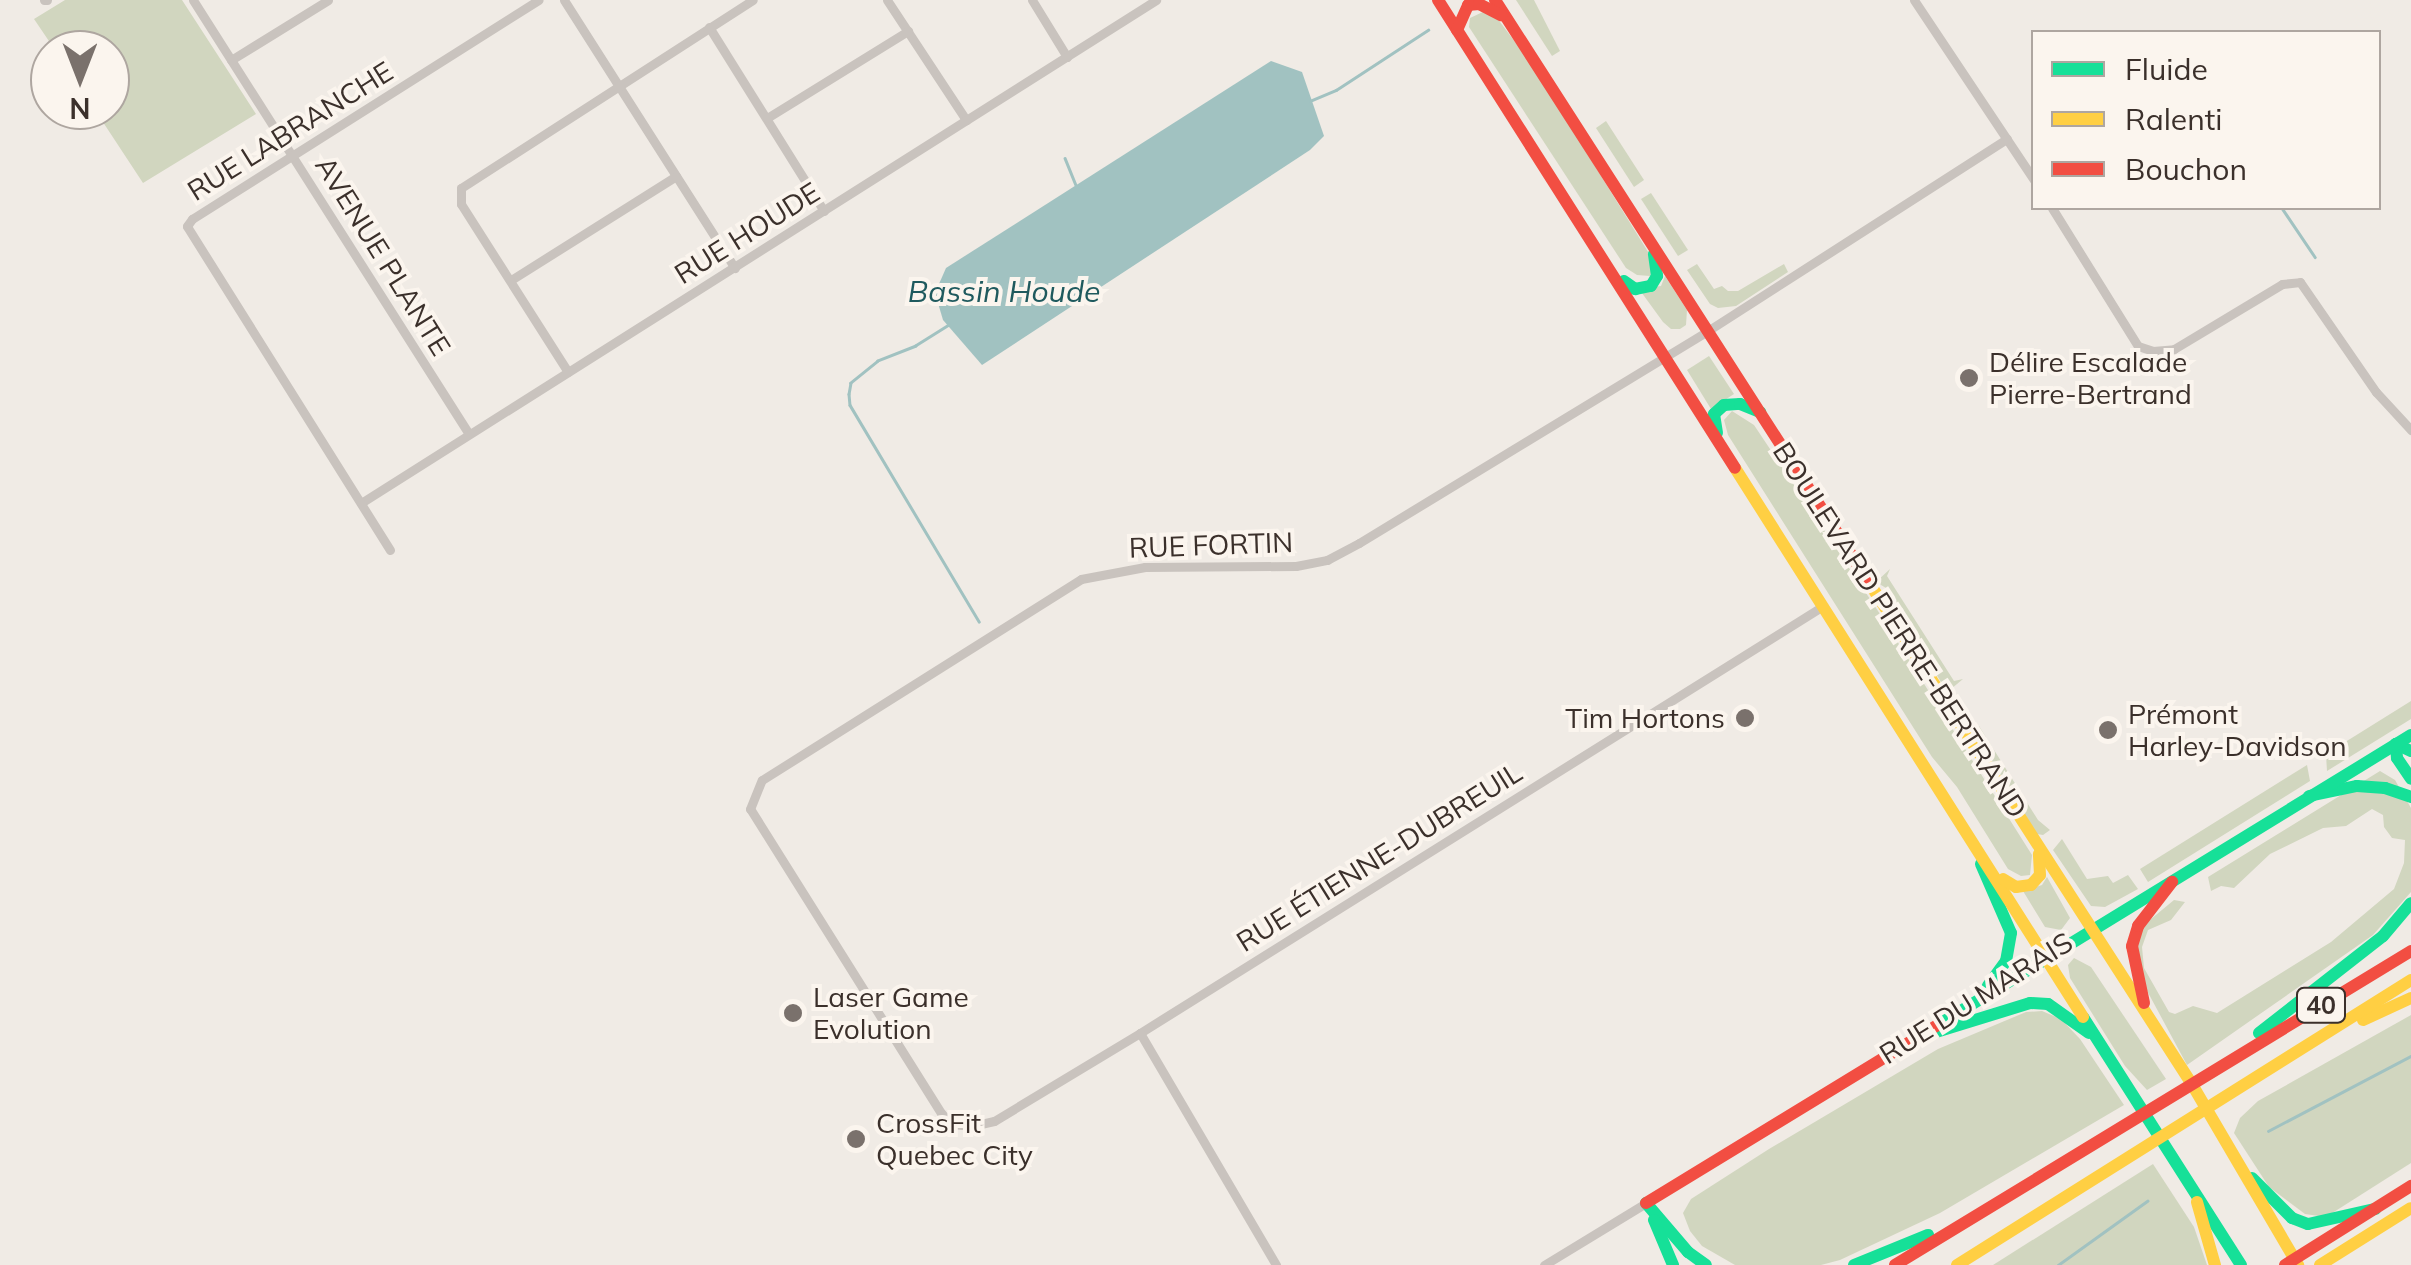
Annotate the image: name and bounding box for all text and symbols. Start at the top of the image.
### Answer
north arrow [30,30,130,130]
legend [2031,30,2381,210]
text: Fluide [2125,50,2208,88]
street label: RUE LABRANCHE [181,54,399,208]
text: N [69,91,91,126]
text: Ralenti [2125,100,2222,138]
street label: AVENUE PLANTE [308,150,458,362]
text: Bouchon [2125,150,2247,188]
street label: RUE HOUDE [668,175,826,291]
water label: Bassin Houde [908,273,1100,309]
place label: Délire Escalade Pierre-Bertrand [1989,345,2192,411]
marker: Délire Escalade Pierre-Bertrand [1958,367,1980,389]
street label: BOULEVARD PIERRE-BERTRAND [1766,436,2034,824]
street label: RUE FORTIN [1128,525,1294,565]
place label: Prémont Harley-Davidson [2128,697,2347,763]
place label: Tim Hortons [1565,701,1725,735]
marker: Tim Hortons [1734,707,1756,729]
marker: Prémont Harley-Davidson [2097,719,2119,741]
street label: RUE ÉTIENNE-DUBREUIL [1230,755,1528,959]
street label: RUE DU MARAIS [1873,925,2079,1071]
place label: Laser Game Evolution [813,980,969,1046]
road number: 40 [2296,985,2346,1025]
marker: Laser Game Evolution [782,1002,804,1024]
place label: CrossFit Quebec City [876,1106,1033,1172]
marker: CrossFit Quebec City [845,1128,867,1150]

